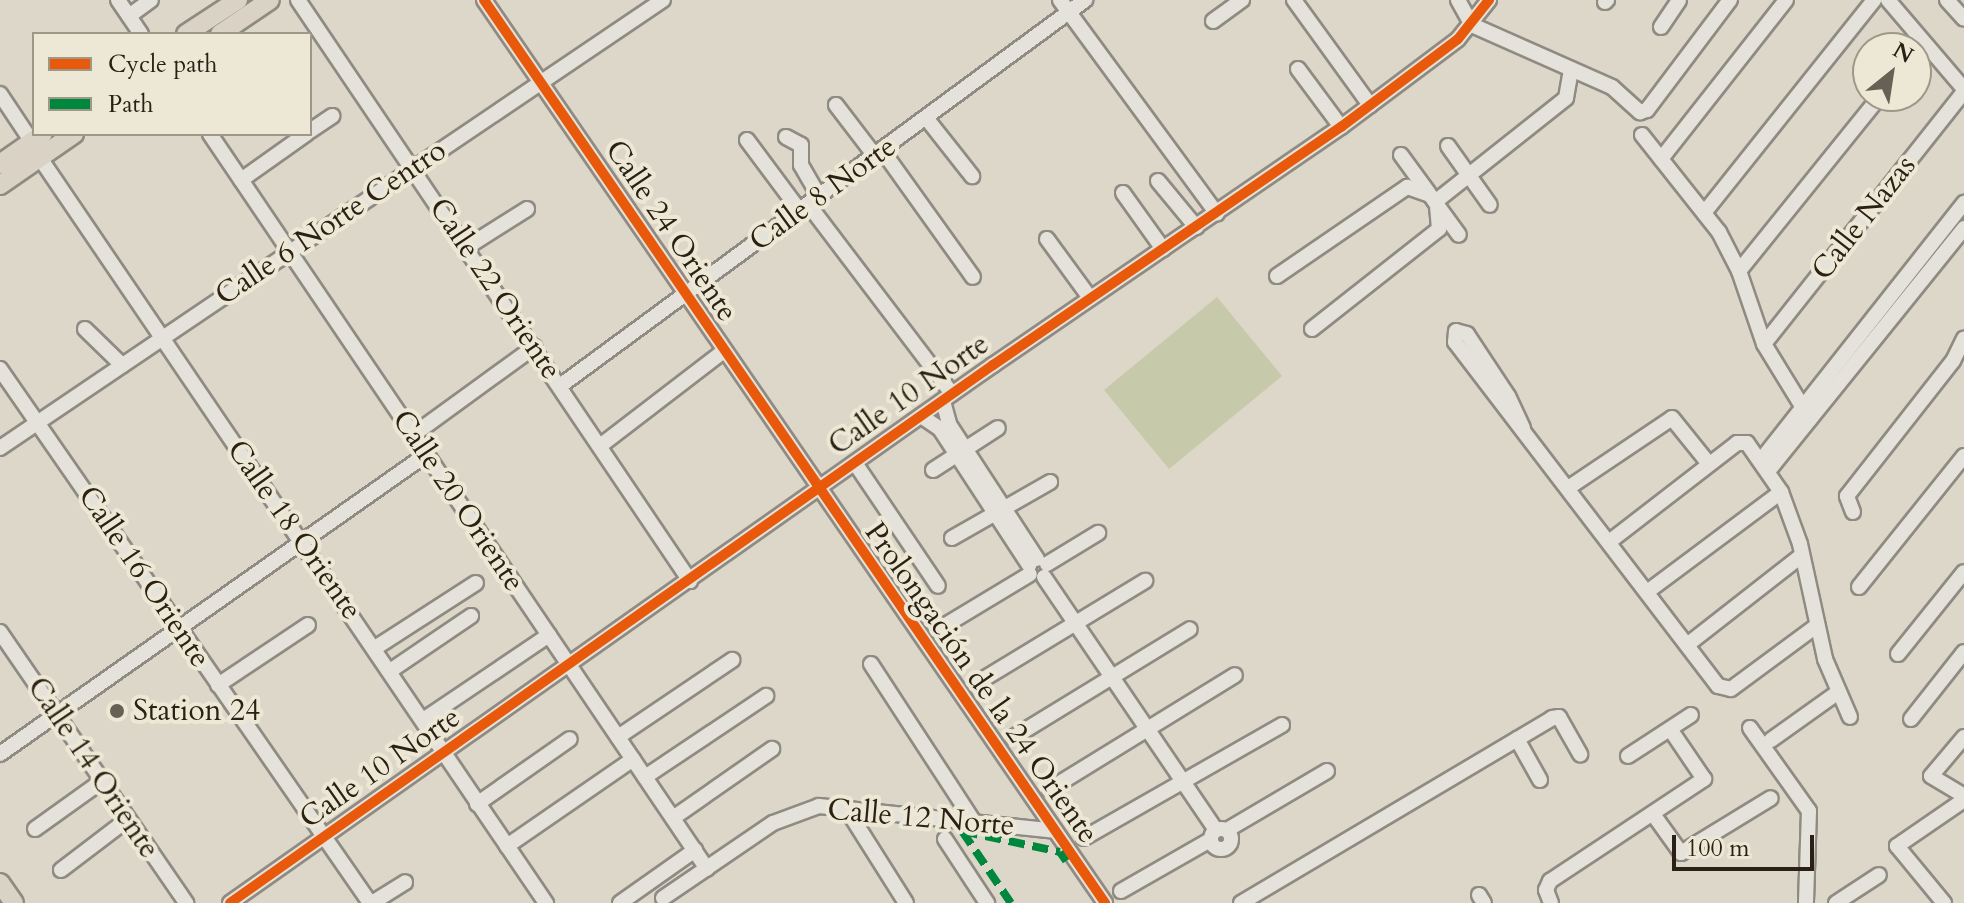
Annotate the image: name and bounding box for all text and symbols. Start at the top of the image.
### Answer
legend [32,32,312,136]
north arrow [1852,32,1932,112]
text: N [1887,35,1919,71]
text: Cycle path [108,48,217,81]
text: Path [108,88,153,121]
street label: Calle 8 Norte [743,129,903,259]
street label: Calle 6 Norte Centro [209,132,453,314]
street label: Calle 24 Oriente [597,134,745,328]
street label: Calle Nazas [1804,149,1924,287]
street label: Calle 22 Oriente [421,192,569,386]
street label: Calle 10 Norte [822,326,996,464]
street label: Calle 20 Oriente [384,404,532,598]
street label: Calle 18 Oriente [219,433,369,627]
street label: Calle 16 Oriente [70,480,218,674]
street label: Prolongación de la 24 Oriente [856,516,1106,850]
street label: Calle 14 Oriente [19,671,167,865]
place label: Station 24 [133,693,260,729]
street label: Calle 10 Norte [293,699,467,837]
marker: Station 24 [108,702,126,720]
street label: Calle 12 Norte [826,792,1016,844]
scale bar [1676,819,1818,869]
text: 100 m [1686,832,1750,865]

